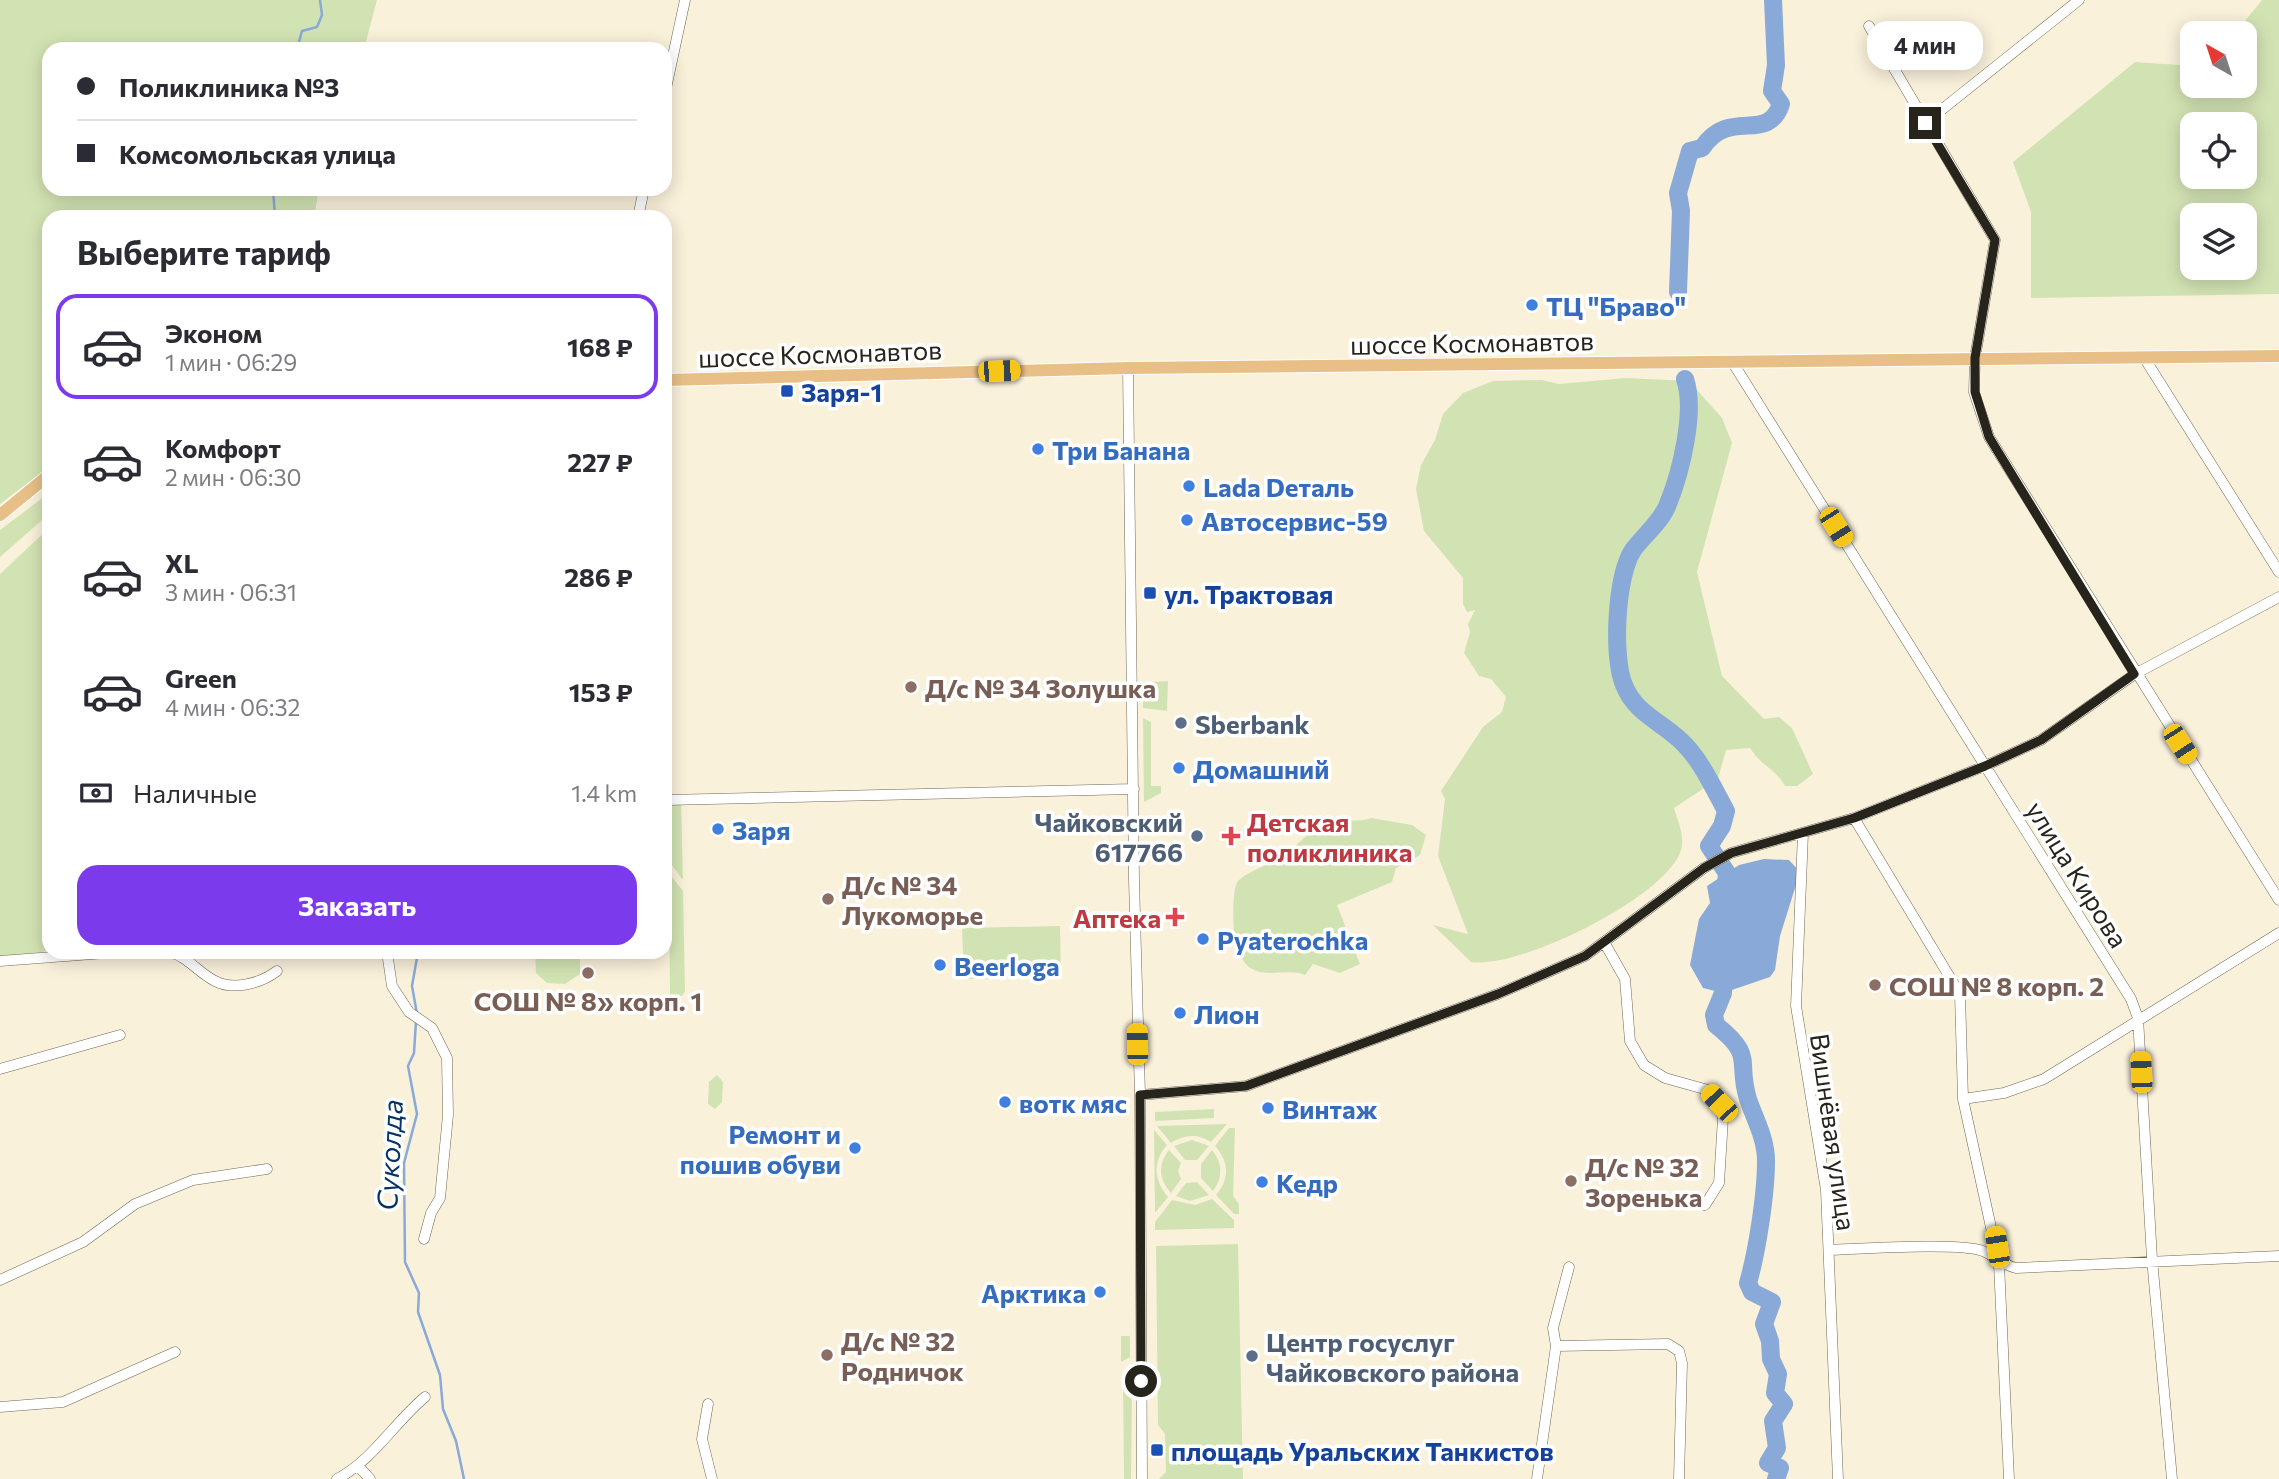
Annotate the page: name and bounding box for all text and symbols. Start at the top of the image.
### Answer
north arrow [2180,21,2258,98]
map controls [2180,21,2257,280]
callout: 4 мин [1867,22,1983,71]
text: 4 мин [1894,31,1956,59]
text: Поликлиника №3 [119,71,339,102]
route end [1909,107,1941,139]
button: locate [2180,112,2257,189]
text: Комсомольская улица [119,138,396,169]
button: layers [2180,203,2257,280]
text: Выберите тариф [77,232,331,272]
place label: ТЦ "Браво" [1546,290,1686,321]
marker: ТЦ "Браво" [1524,297,1540,313]
icon: car [81,315,144,378]
text: Эконом [165,317,262,348]
street label: шоссе Космонавтов [1350,324,1594,360]
text: 168 ₽ [567,331,633,362]
street label: шоссе Космонавтов [698,333,942,373]
text: 1 мин · 06:29 [165,348,297,376]
car [978,360,1021,382]
place label: Заря-1 [801,376,882,407]
marker: Заря-1 [779,383,795,399]
icon: car [81,430,144,493]
text: Комфорт [165,432,281,463]
place label: Три Банана [1052,434,1190,465]
marker: Три Банана [1030,441,1046,457]
text: 227 ₽ [567,446,633,477]
text: 2 мин · 06:30 [165,463,302,491]
place label: Lada Dеталь [1203,471,1354,502]
marker: Lada Dеталь [1181,478,1197,494]
car [1816,504,1857,550]
place label: Автосервис-59 [1201,505,1388,536]
marker: Автосервис-59 [1179,512,1195,528]
icon: car [81,545,144,608]
text: XL [165,547,199,578]
text: 286 ₽ [564,561,633,592]
text: 3 мин · 06:31 [165,578,297,606]
place label: ул. Трактовая [1164,578,1333,609]
marker: ул. Трактовая [1142,585,1158,601]
icon: car [81,660,144,723]
text: Green [165,662,237,693]
place label: Д/с № 34 Золушка [925,672,1156,703]
text: 153 ₽ [569,676,633,707]
marker: Д/с № 34 Золушка [903,679,919,695]
text: 4 мин · 06:32 [165,693,300,721]
place label: Sberbank [1195,708,1310,739]
marker: Sberbank [1173,715,1189,731]
car [2160,721,2201,767]
place label: Домашний [1193,753,1329,784]
marker: Домашний [1171,760,1187,776]
icon: cash [77,774,115,812]
text: Наличные [133,777,257,808]
text: 1.4 km [571,779,637,807]
street label: улица Кирова [2021,795,2135,953]
place label: Чайковский 617766 [1035,806,1183,867]
place label: Детская поликлиника [1247,806,1412,867]
place label: Заря [732,814,791,845]
marker: Заря [710,821,726,837]
marker: Детская поликлиника [1221,826,1241,846]
marker: Чайковский 617766 [1189,828,1205,844]
button: Заказать [77,865,637,945]
place label: Д/с № 34 Лукоморье [842,869,983,930]
marker: Д/с № 34 Лукоморье [820,891,836,907]
place label: Аптека [1073,902,1161,933]
marker: Аптека [1167,909,1183,925]
place label: Pyaterochka [1217,924,1368,955]
marker: Pyaterochka [1195,931,1211,947]
place label: Beerloga [954,950,1060,981]
marker: Beerloga [932,957,948,973]
marker: СОШ № 8» корп. 1 [580,965,596,981]
place label: СОШ № 8 корп. 2 [1889,970,2104,1001]
marker: СОШ № 8 корп. 2 [1867,977,1883,993]
place label: СОШ № 8» корп. 1 [474,985,702,1016]
place label: Лион [1194,998,1259,1029]
marker: Лион [1172,1005,1188,1021]
car [1127,1023,1148,1065]
street label: Вишнёвая улица [1805,1031,1863,1233]
car [2130,1050,2153,1094]
car [1697,1080,1742,1126]
place label: вотк мяс [1019,1087,1127,1118]
place label: Винтаж [1282,1093,1378,1124]
marker: вотк мяс [997,1094,1013,1110]
water label: Суколда [369,1099,409,1211]
marker: Винтаж [1260,1100,1276,1116]
place label: Ремонт и пошив обуви [680,1118,841,1179]
marker: Ремонт и пошив обуви [847,1140,863,1156]
place label: Д/с № 32 Зоренька [1585,1151,1702,1212]
place label: Кедр [1276,1167,1338,1198]
marker: Д/с № 32 Зоренька [1563,1173,1579,1189]
marker: Кедр [1254,1174,1270,1190]
car [1984,1225,2011,1269]
place label: Арктика [981,1277,1086,1308]
marker: Арктика [1092,1284,1108,1300]
place label: Д/с № 32 Родничок [841,1325,964,1386]
place label: Центр госуслуг Чайковского района [1266,1326,1519,1387]
marker: Д/с № 32 Родничок [819,1347,835,1363]
marker: Центр госуслуг Чайковского района [1244,1348,1260,1364]
route start [1125,1365,1157,1397]
place label: площадь Уральских Танкистов [1171,1435,1554,1466]
marker: площадь Уральских Танкистов [1149,1442,1165,1458]

